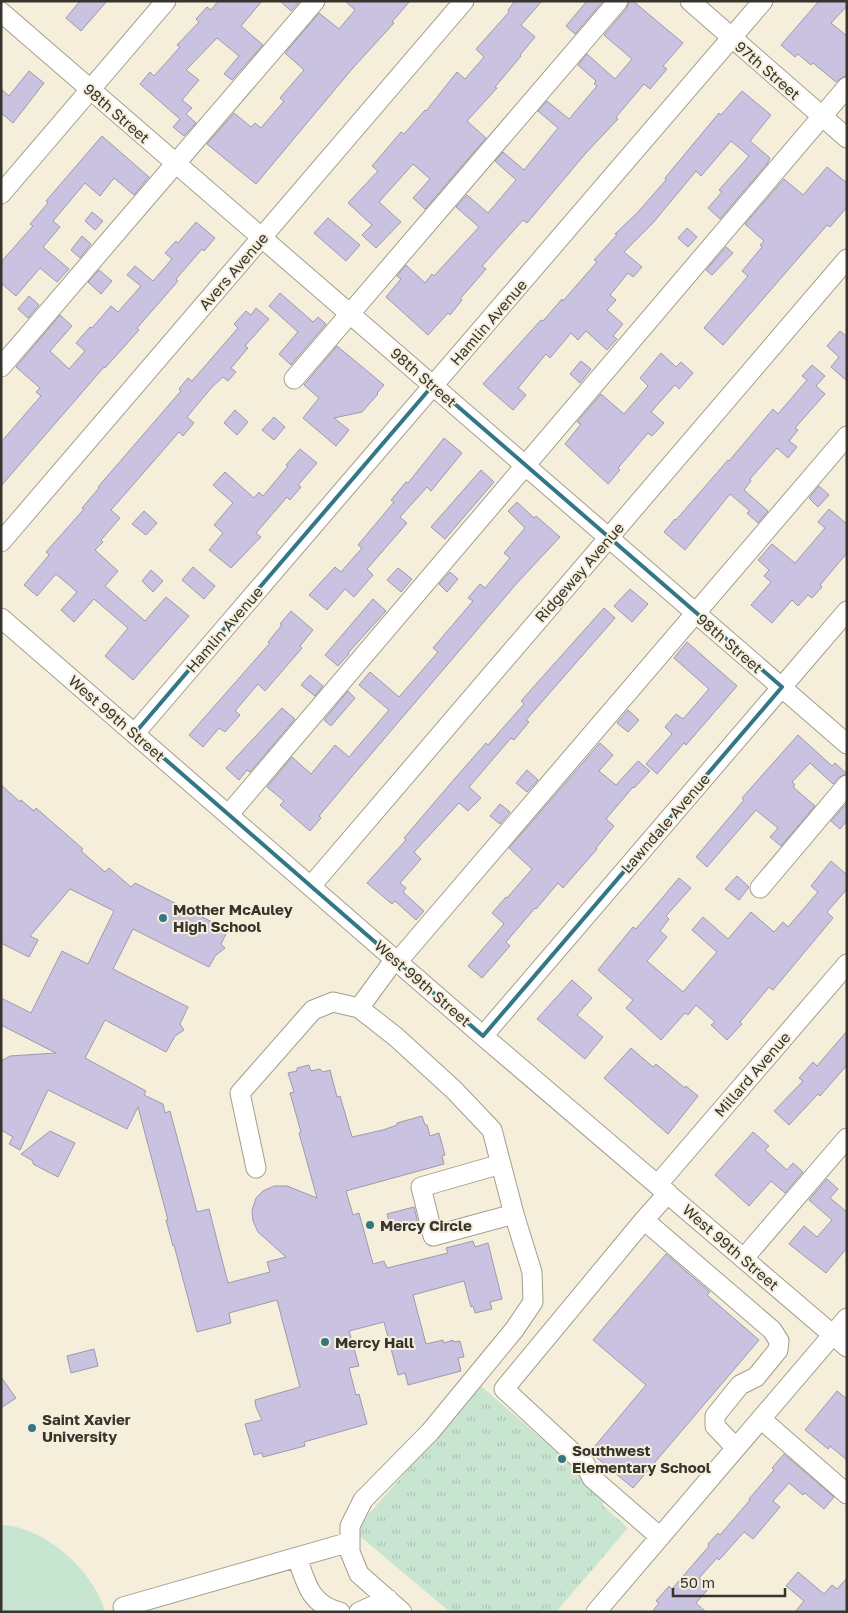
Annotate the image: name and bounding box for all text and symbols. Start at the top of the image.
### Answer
street label: 97th Street [732,37,804,103]
street label: 98th Street [80,79,154,147]
street label: Avers Avenue [195,228,272,313]
street label: Hamlin Avenue [446,275,530,369]
street label: 98th Street [387,343,461,411]
street label: Ridgeway Avenue [531,518,627,626]
street label: Hamlin Avenue [182,582,266,676]
street label: 98th Street [693,609,767,677]
street label: West 99th Street [65,671,169,765]
street label: Lawndale Avenue [617,769,713,877]
place label: Mother McAuley High School [173,900,293,935]
marker: Mother McAuley High School [157,912,169,924]
street label: West 99th Street [371,936,475,1030]
street label: Millard Avenue [710,1028,794,1120]
street label: West 99th Street [679,1200,783,1294]
place label: Mercy Circle [380,1216,472,1234]
marker: Mercy Circle [364,1219,376,1231]
place label: Mercy Hall [335,1333,414,1351]
marker: Mercy Hall [319,1336,331,1348]
place label: Saint Xavier University [42,1410,131,1445]
marker: Saint Xavier University [26,1422,38,1434]
place label: Southwest Elementary School [572,1441,711,1476]
marker: Southwest Elementary School [556,1453,568,1465]
scale bar [673,1566,786,1598]
text: 50 m [680,1573,715,1591]

